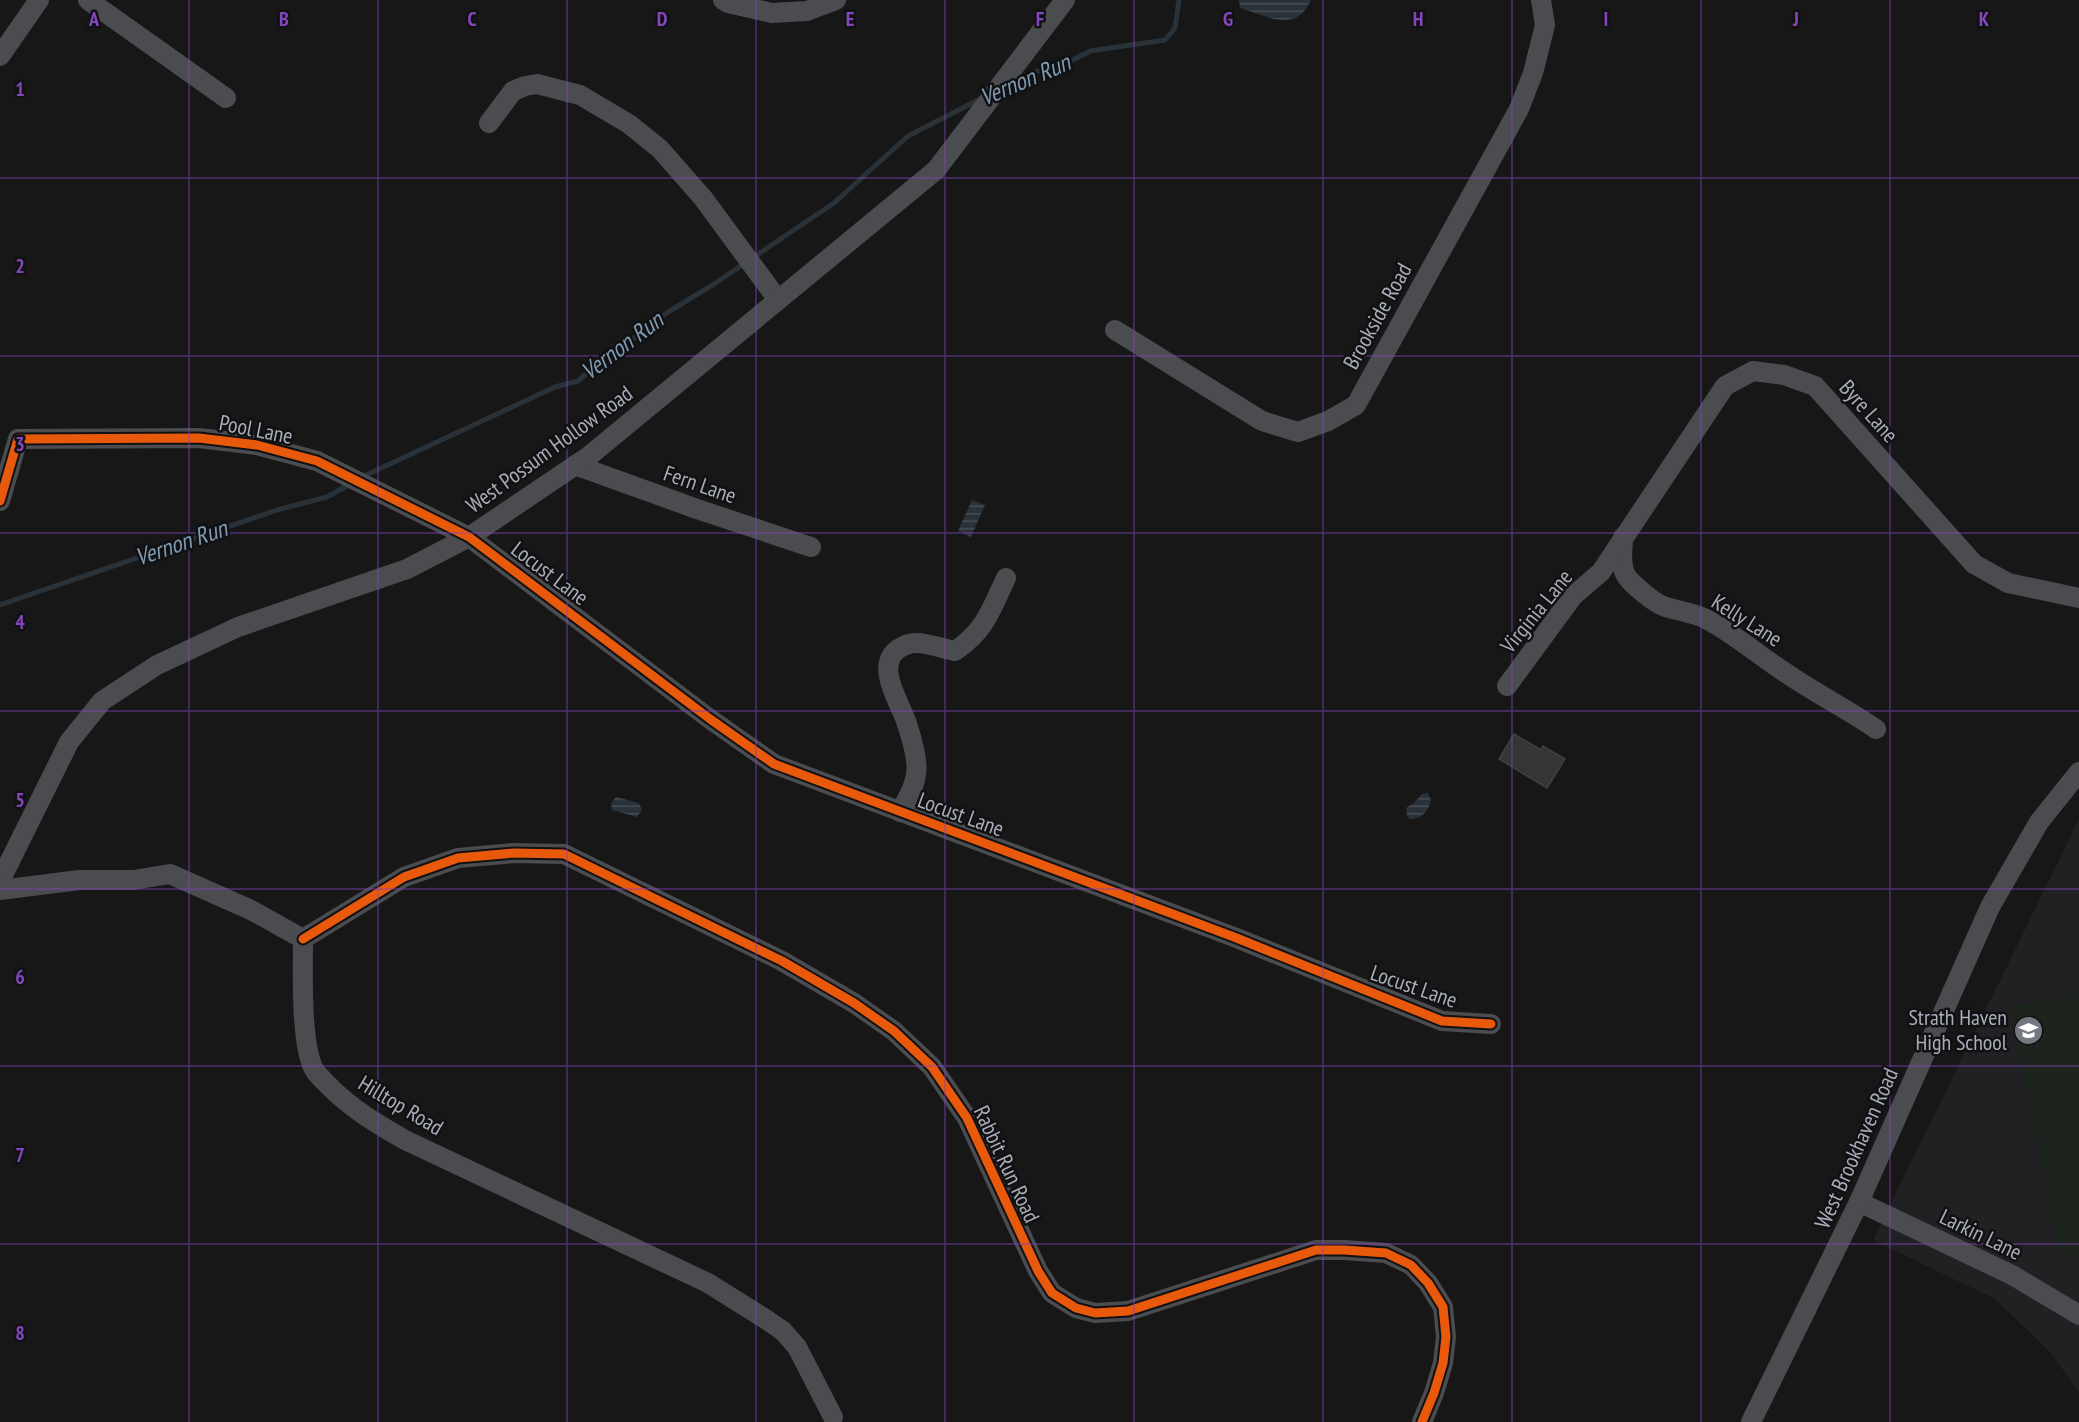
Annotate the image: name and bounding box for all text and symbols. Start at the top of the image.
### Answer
text: A [88,6,100,32]
text: B [279,6,289,32]
text: C [467,6,477,32]
text: D [657,6,668,32]
text: E [846,6,854,32]
text: F [1036,6,1044,32]
text: G [1223,6,1233,32]
text: H [1413,6,1423,32]
text: I [1604,6,1608,32]
text: J [1792,6,1799,32]
text: K [1979,6,1990,32]
water label: Vernon Run [975,46,1076,112]
text: 1 [15,76,25,102]
text: 2 [15,253,25,279]
street label: Brookside Road [1336,258,1418,374]
water label: Vernon Run [574,304,670,387]
street label: Byre Lane [1834,374,1904,448]
street label: West Possum Hollow Road [460,379,638,519]
street label: Pool Lane [217,408,295,450]
text: 3 [15,431,25,457]
street label: Fern Lane [660,459,740,509]
water label: Vernon Run [131,512,232,573]
street label: Locust Lane [506,535,594,611]
street label: Virginia Lane [1493,564,1578,659]
street label: Kelly Lane [1707,587,1787,653]
text: 4 [15,609,25,635]
street label: Locust Lane [914,786,1008,842]
text: 5 [15,787,25,813]
street label: Locust Lane [1367,958,1461,1014]
text: 6 [15,964,25,990]
place label: Strath Haven High School [1908,1003,2008,1056]
school or university icon: Strath Haven High School [2012,1014,2044,1046]
street label: West Brookhaven Road [1808,1063,1904,1233]
street label: Hilltop Road [354,1069,448,1141]
street label: Rabbit Run Road [968,1101,1046,1227]
text: 7 [15,1142,25,1168]
street label: Larkin Lane [1935,1202,2027,1266]
text: 8 [15,1320,25,1346]

